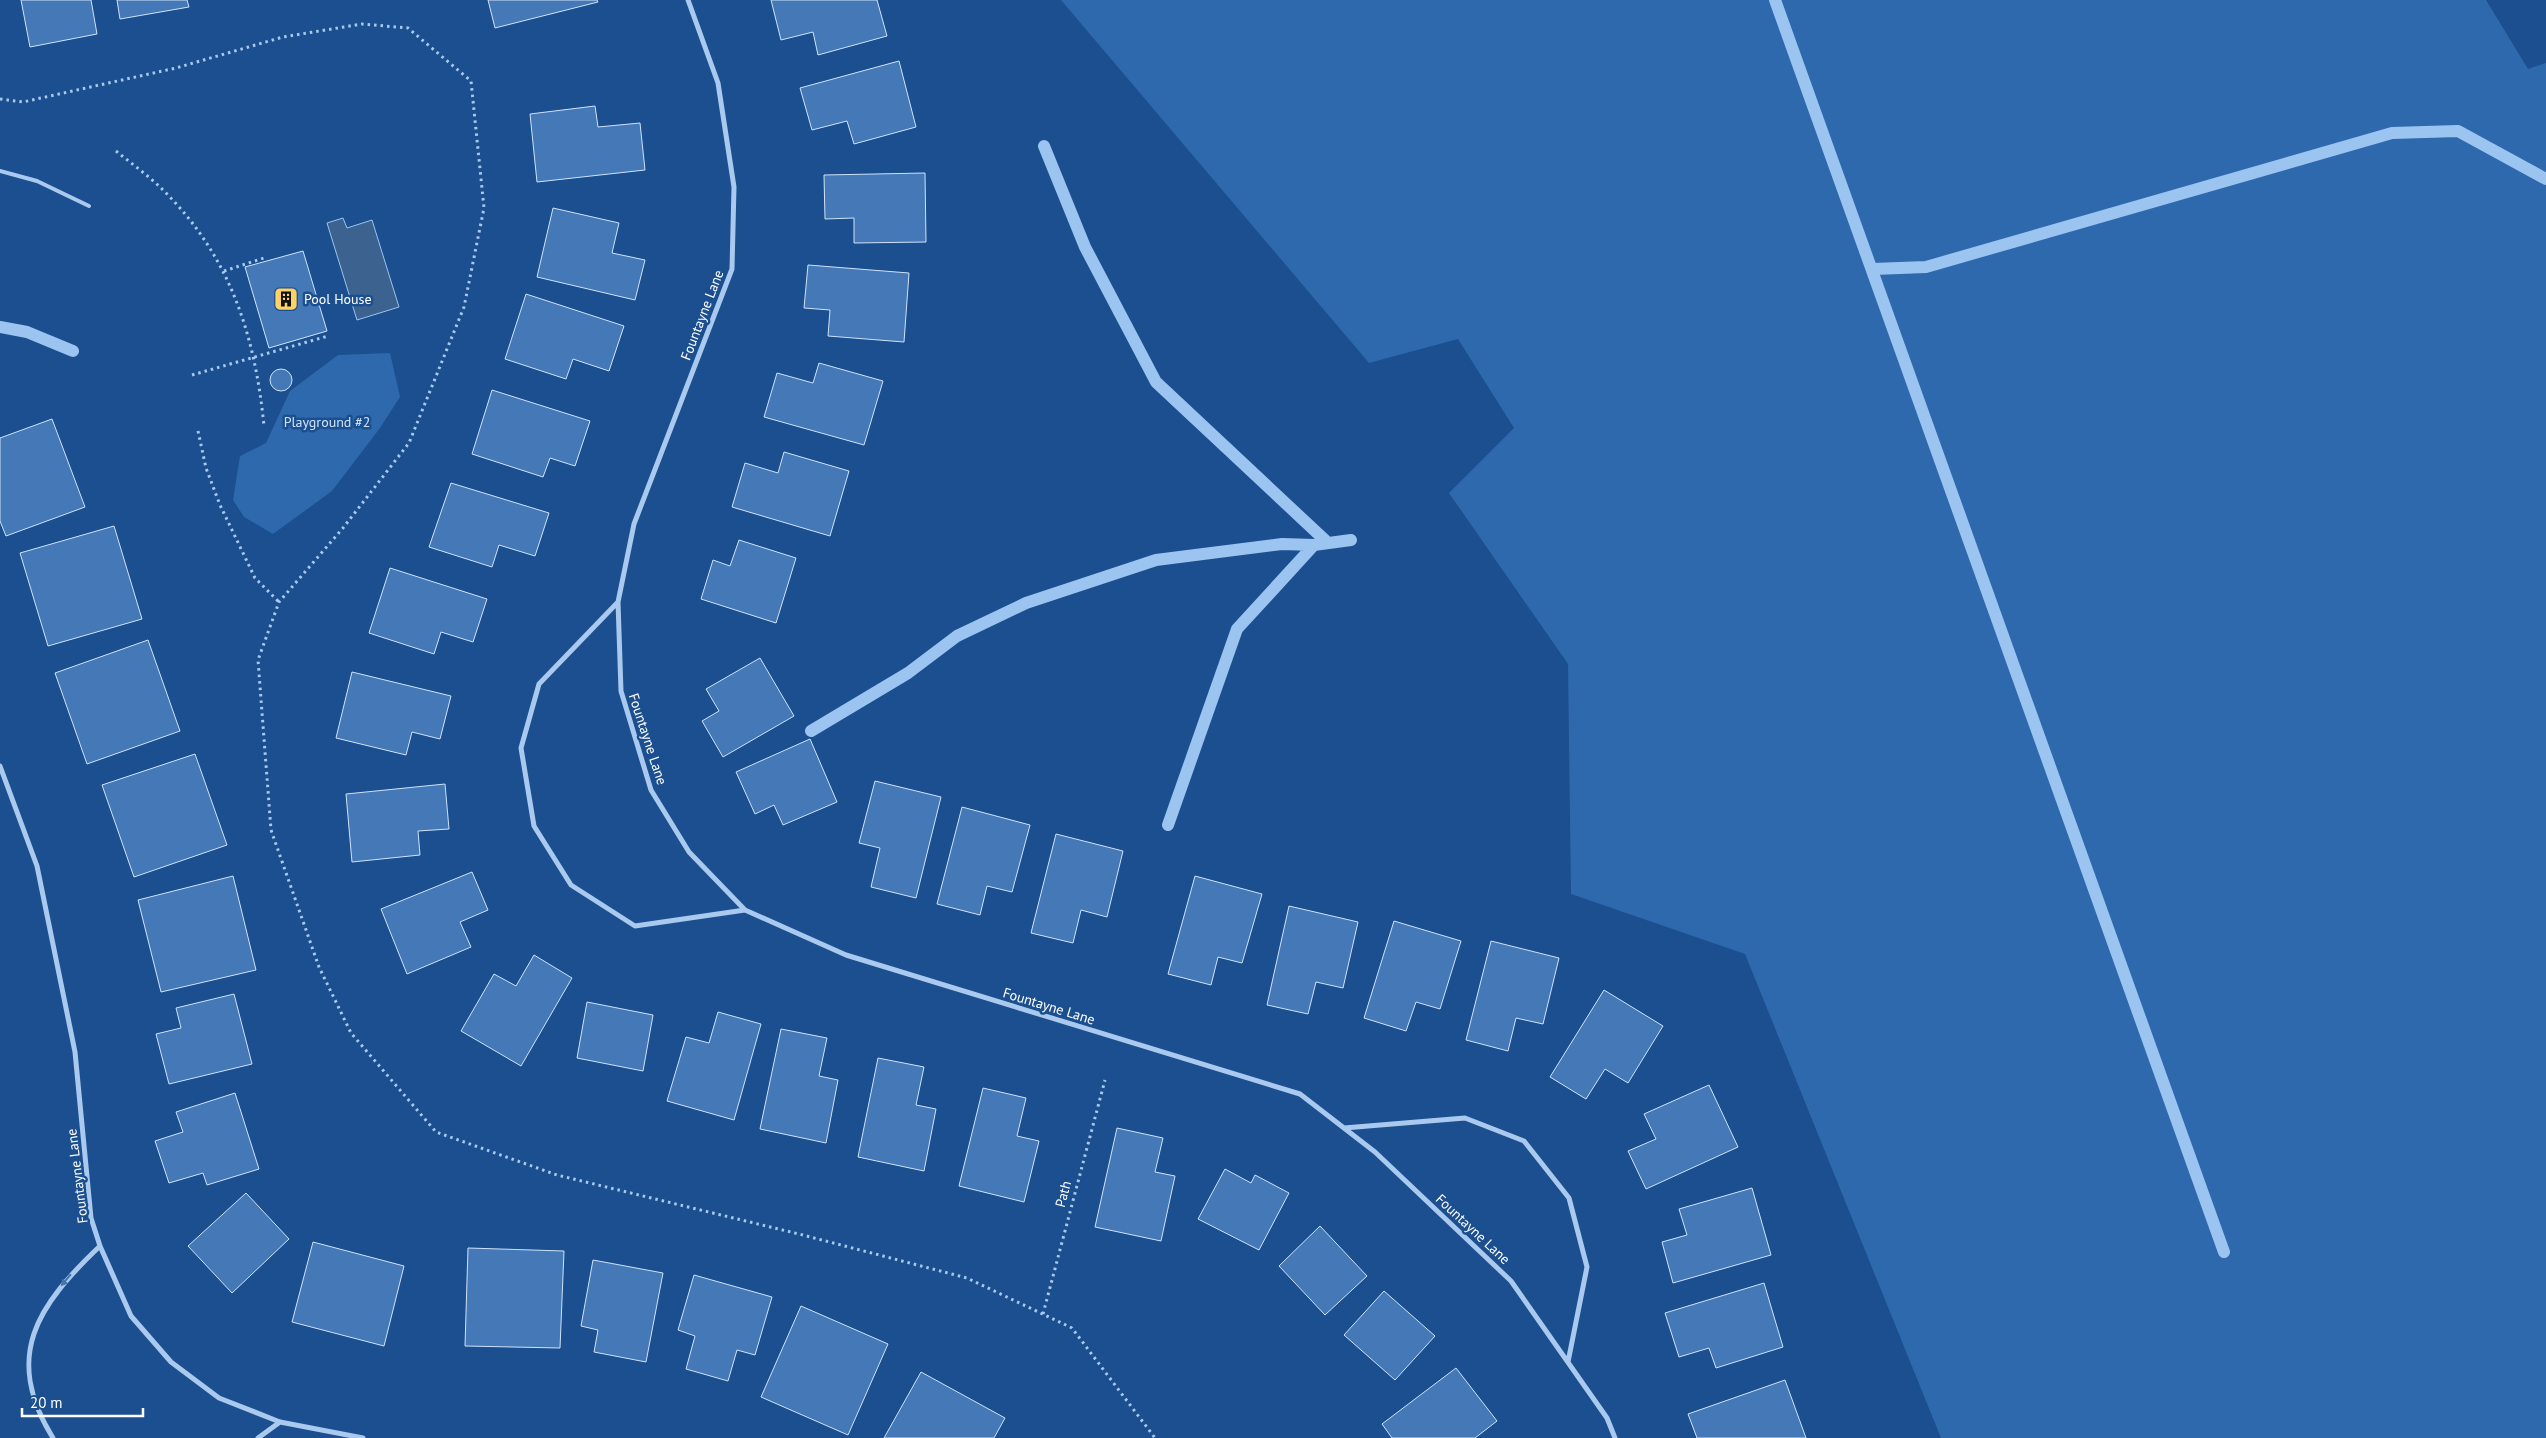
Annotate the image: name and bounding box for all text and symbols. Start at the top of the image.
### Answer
street label: Fountayne Lane [677,267,727,363]
building icon: Pool House [273,286,299,312]
place label: Pool House [304,290,372,308]
park label: Playground #2 [284,413,370,431]
street label: Fountayne Lane [625,691,671,787]
street label: Fountayne Lane [1001,983,1097,1029]
street label: Fountayne Lane [62,1128,92,1224]
street label: Path [1051,1179,1075,1209]
street label: Fountayne Lane [1432,1190,1514,1268]
one-way arrow [60,1274,71,1287]
scale bar [22,1386,144,1418]
text: 20 m [30,1393,63,1412]

